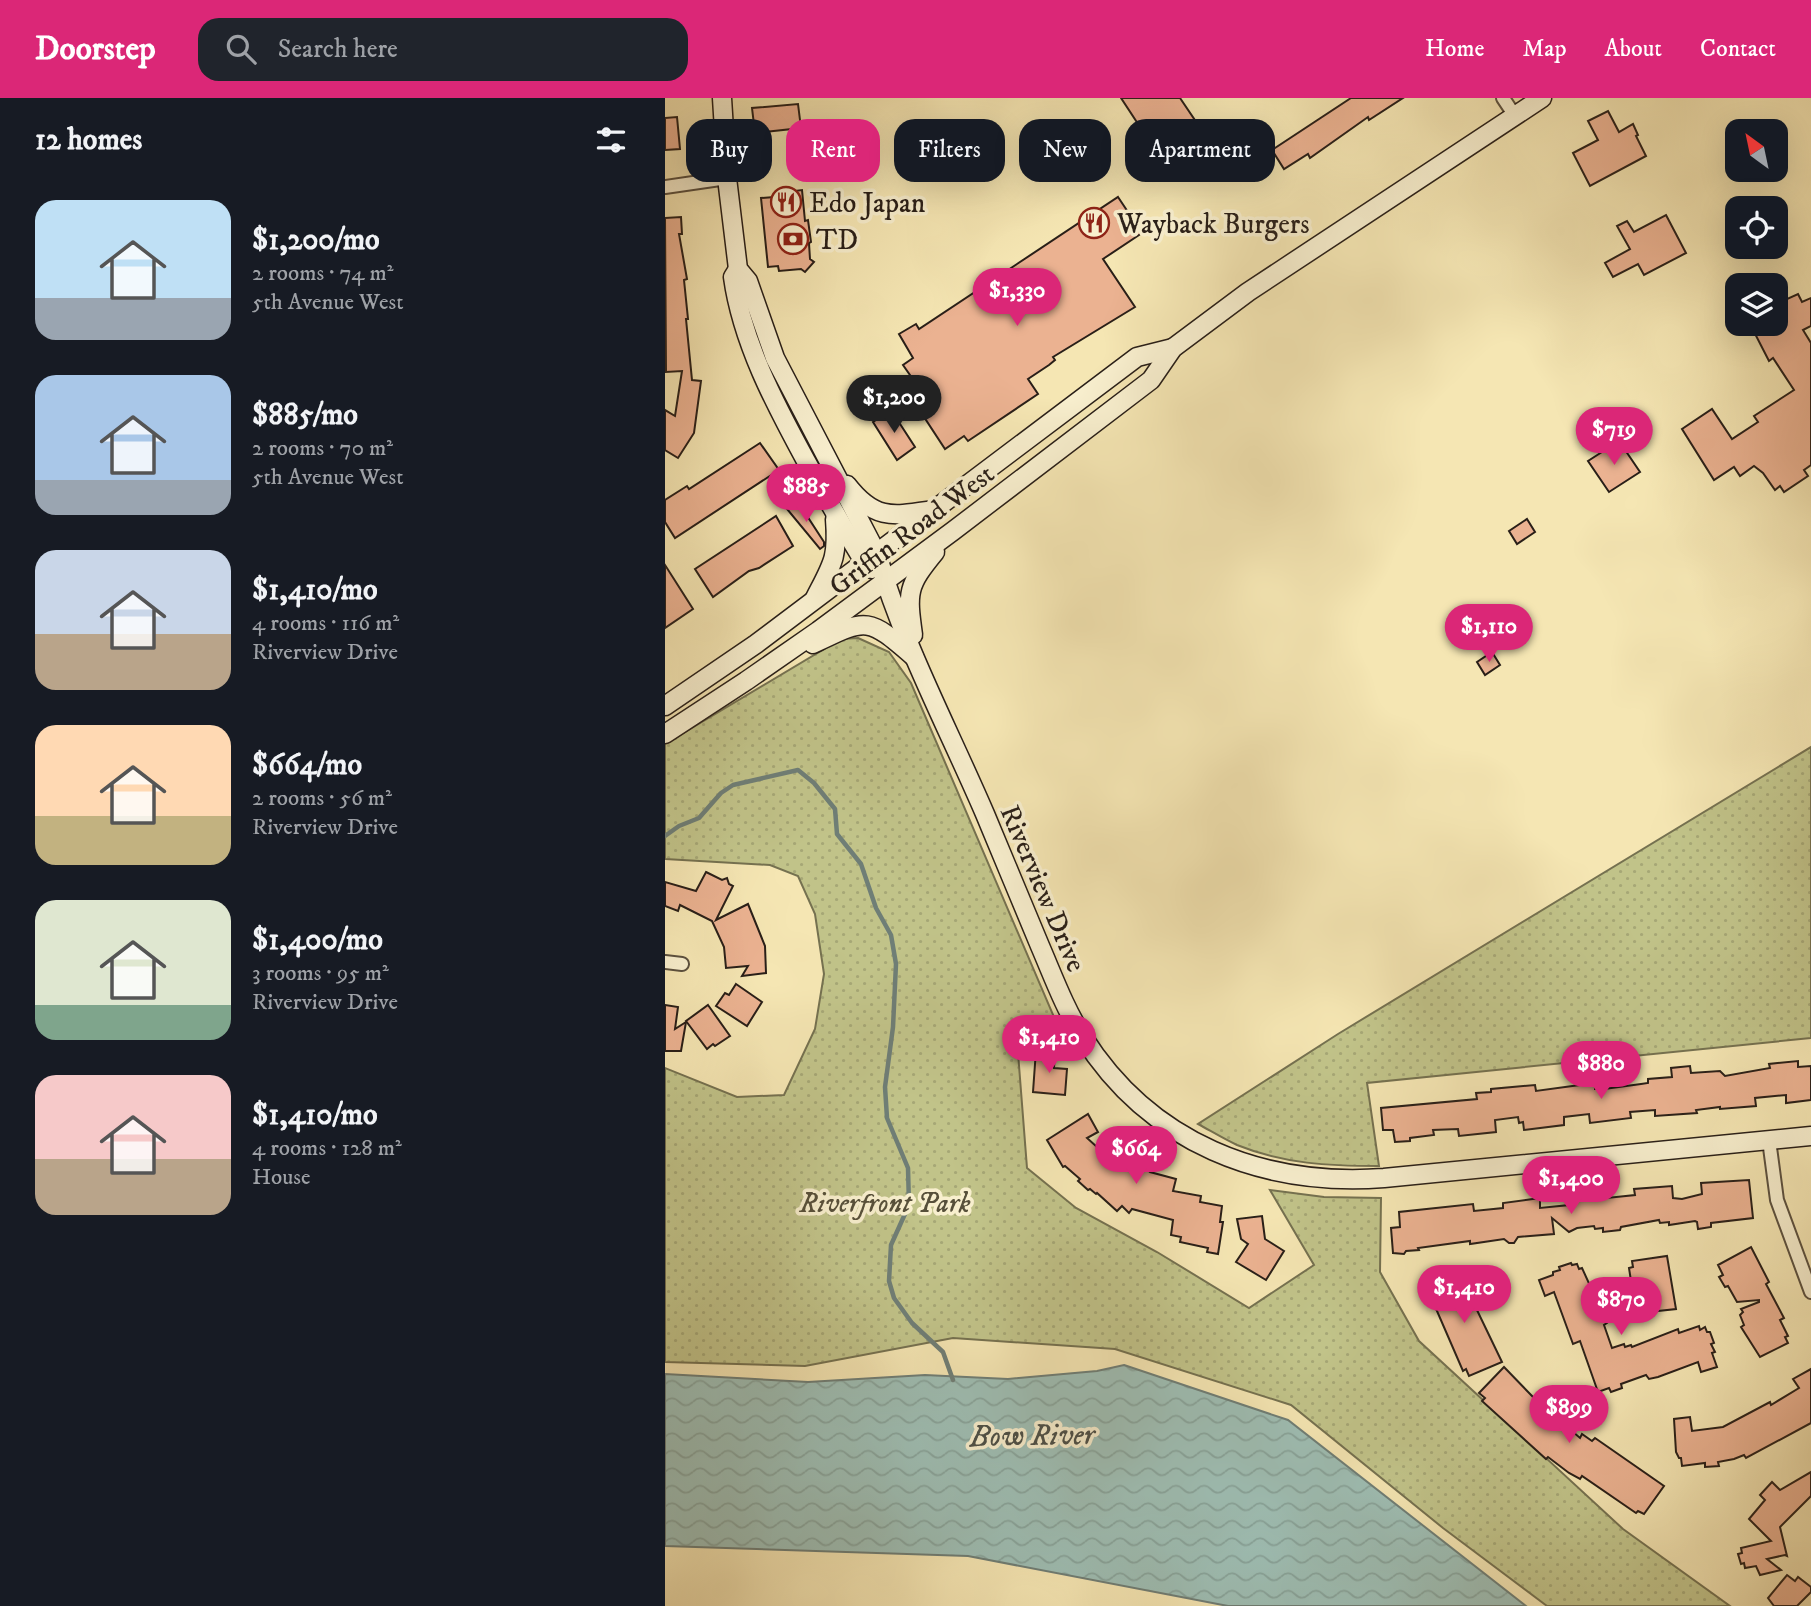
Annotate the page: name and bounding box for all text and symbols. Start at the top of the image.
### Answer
search box [198,18,688,81]
text: Doorstep [35,29,156,70]
icon: search [222,30,260,68]
text: Search here [278,33,398,66]
text: Home [1425,34,1484,64]
text: Map [1522,34,1567,64]
text: About [1605,34,1662,64]
text: Contact [1700,34,1776,64]
chip: Buy [686,119,772,182]
chip: Rent [786,119,880,182]
chip: Filters [894,119,1005,182]
chip: New [1019,119,1111,182]
chip: Apartment [1125,119,1275,182]
north arrow [1725,119,1789,182]
map controls [1725,119,1788,336]
icon: filters [592,121,630,159]
text: 12 homes [35,122,142,159]
restaurant icon: Edo Japan [769,185,803,219]
place label: Edo Japan [809,186,926,221]
button: locate [1725,196,1788,259]
restaurant icon: Wayback Burgers [1077,206,1111,240]
place label: Wayback Burgers [1116,207,1310,242]
text: $1,200/mo [252,222,380,259]
bank icon: TD [776,222,810,256]
place label: TD [816,223,858,258]
icon: home [91,228,175,312]
text: 2 rooms · 74 m² [252,259,393,288]
pin: $1,330 [960,268,1074,328]
button: layers [1725,273,1788,336]
text: $1,330 [989,276,1045,305]
text: 5th Avenue West [252,288,404,317]
pin: $1,200 [837,376,951,435]
text: $1,200 [862,383,926,412]
text: $885/mo [252,397,358,434]
icon: home [91,403,175,487]
pin: $719 [1573,408,1655,467]
text: $719 [1592,415,1636,444]
text: 2 rooms · 70 m² [252,434,393,463]
street label: Griffin Road West [822,457,1001,604]
text: 5th Avenue West [252,463,404,492]
pin: $885 [765,464,847,524]
text: $885 [783,472,830,501]
text: $1,410/mo [252,572,378,609]
icon: home [91,578,175,662]
pin: $1,110 [1432,604,1546,664]
text: 4 rooms · 116 m² [252,609,399,638]
text: $1,110 [1461,612,1517,641]
text: Riverview Drive [252,638,398,667]
text: $664/mo [252,747,362,784]
icon: home [91,753,175,837]
text: 2 rooms · 56 m² [252,784,392,813]
street label: Riverview Drive [992,800,1093,977]
text: Riverview Drive [252,813,398,842]
text: $1,400/mo [252,922,383,959]
icon: home [91,928,175,1012]
text: 3 rooms · 95 m² [252,959,389,988]
text: Riverview Drive [252,988,398,1017]
pin: $1,410 [992,1016,1106,1075]
text: $1,410 [1018,1023,1080,1052]
pin: $880 [1560,1042,1642,1101]
text: $880 [1577,1049,1625,1078]
text: $1,410/mo [252,1097,378,1134]
icon: home [91,1103,175,1187]
pin: $664 [1095,1126,1177,1186]
text: 4 rooms · 128 m² [252,1134,402,1163]
text: $664 [1111,1134,1161,1163]
pin: $1,400 [1514,1156,1628,1216]
text: House [252,1163,310,1192]
text: $1,400 [1538,1164,1604,1193]
park label: Riverfront Park [799,1186,971,1221]
pin: $1,410 [1407,1266,1521,1325]
text: $1,410 [1433,1273,1495,1302]
pin: $870 [1580,1278,1662,1337]
text: $870 [1597,1285,1645,1314]
pin: $899 [1528,1386,1610,1445]
text: $899 [1545,1393,1593,1422]
water label: Bow River [968,1417,1097,1456]

